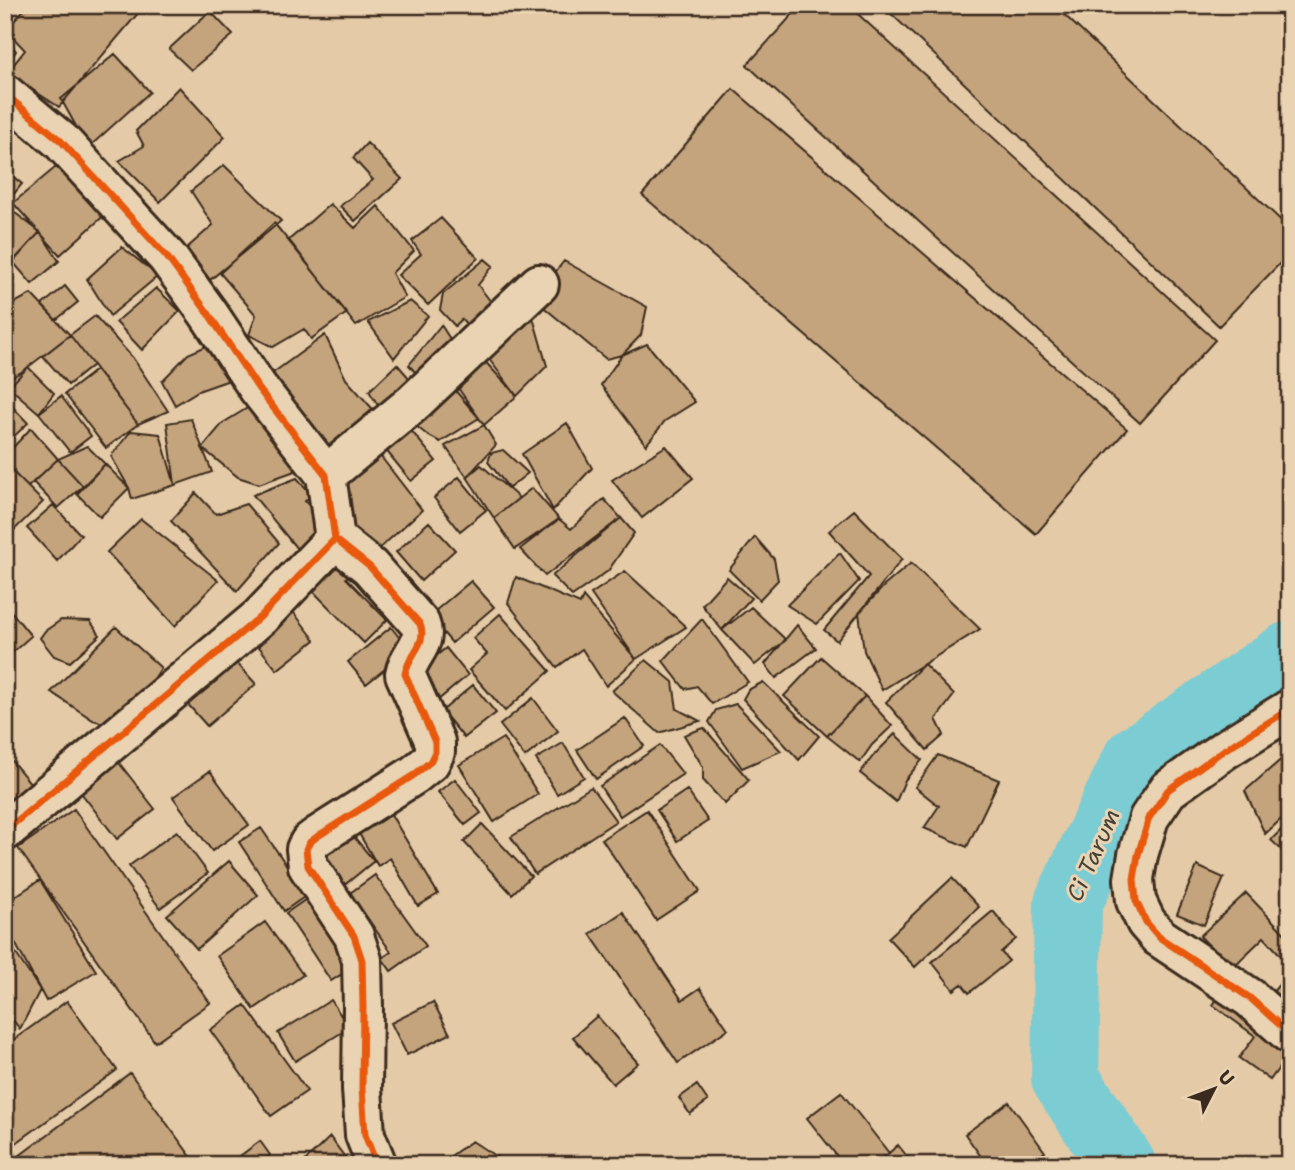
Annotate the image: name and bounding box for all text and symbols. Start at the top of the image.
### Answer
water label: Ci Tarum [1059,804,1127,906]
north arrow [1180,1054,1250,1124]
text: U [1213,1065,1240,1091]

